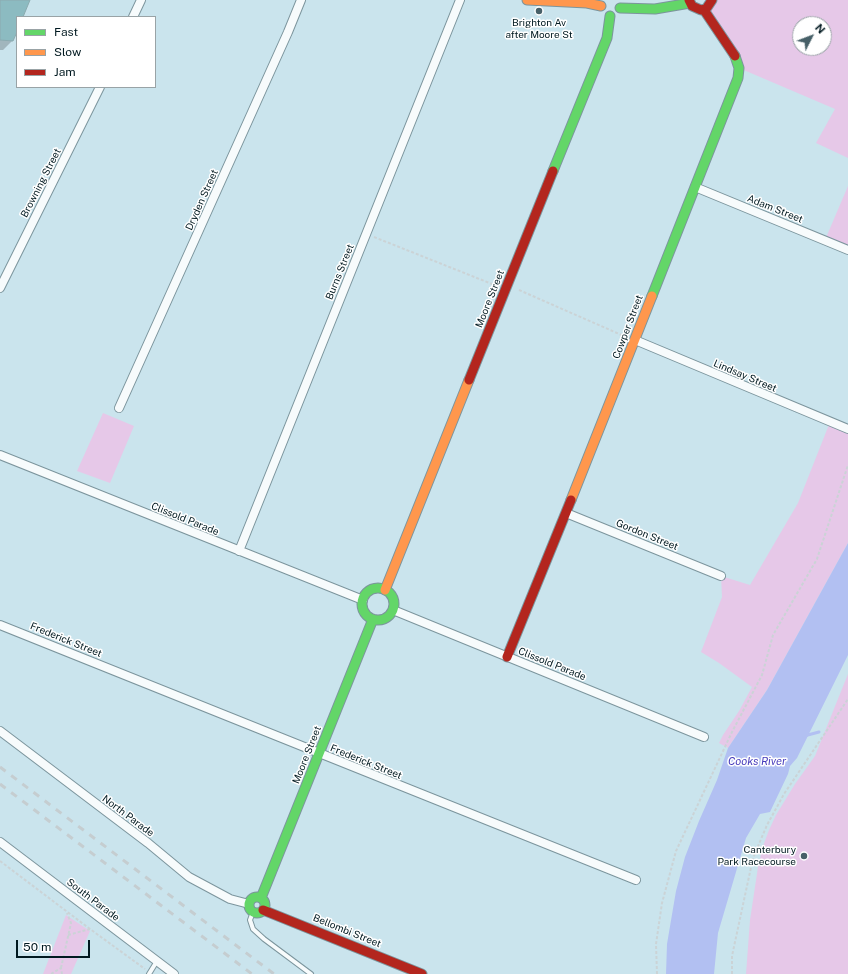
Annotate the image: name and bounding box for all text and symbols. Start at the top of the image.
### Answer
marker: Brighton Av after Moore St [534,6,544,16]
legend [16,16,156,88]
north arrow [792,16,832,56]
place label: Brighton Av after Moore St [505,17,573,40]
text: N [813,21,828,36]
text: Fast [54,25,78,39]
text: Slow [54,45,81,59]
text: Jam [54,65,76,79]
street label: Browning Street [18,146,64,220]
street label: Dryden Street [183,168,221,232]
street label: Adam Street [746,192,804,226]
street label: Burns Street [323,242,357,302]
street label: Moore Street [473,268,507,330]
street label: Cowper Street [610,293,646,361]
street label: Lindsay Street [712,357,778,395]
street label: Clissold Parade [149,500,221,538]
street label: Gordon Street [614,517,680,553]
street label: Frederick Street [28,620,104,660]
street label: Clissold Parade [516,645,588,683]
street label: Moore Street [290,724,324,786]
street label: Frederick Street [328,742,404,782]
water label: Cooks River [728,755,786,769]
street label: North Parade [100,793,156,839]
place label: Canterbury Park Racecourse [717,844,796,868]
marker: Canterbury Park Racecourse [799,851,809,861]
street label: South Parade [64,876,122,924]
street label: Bellombi Street [311,912,383,950]
scale bar [18,932,92,958]
text: 50 m [23,940,51,954]

